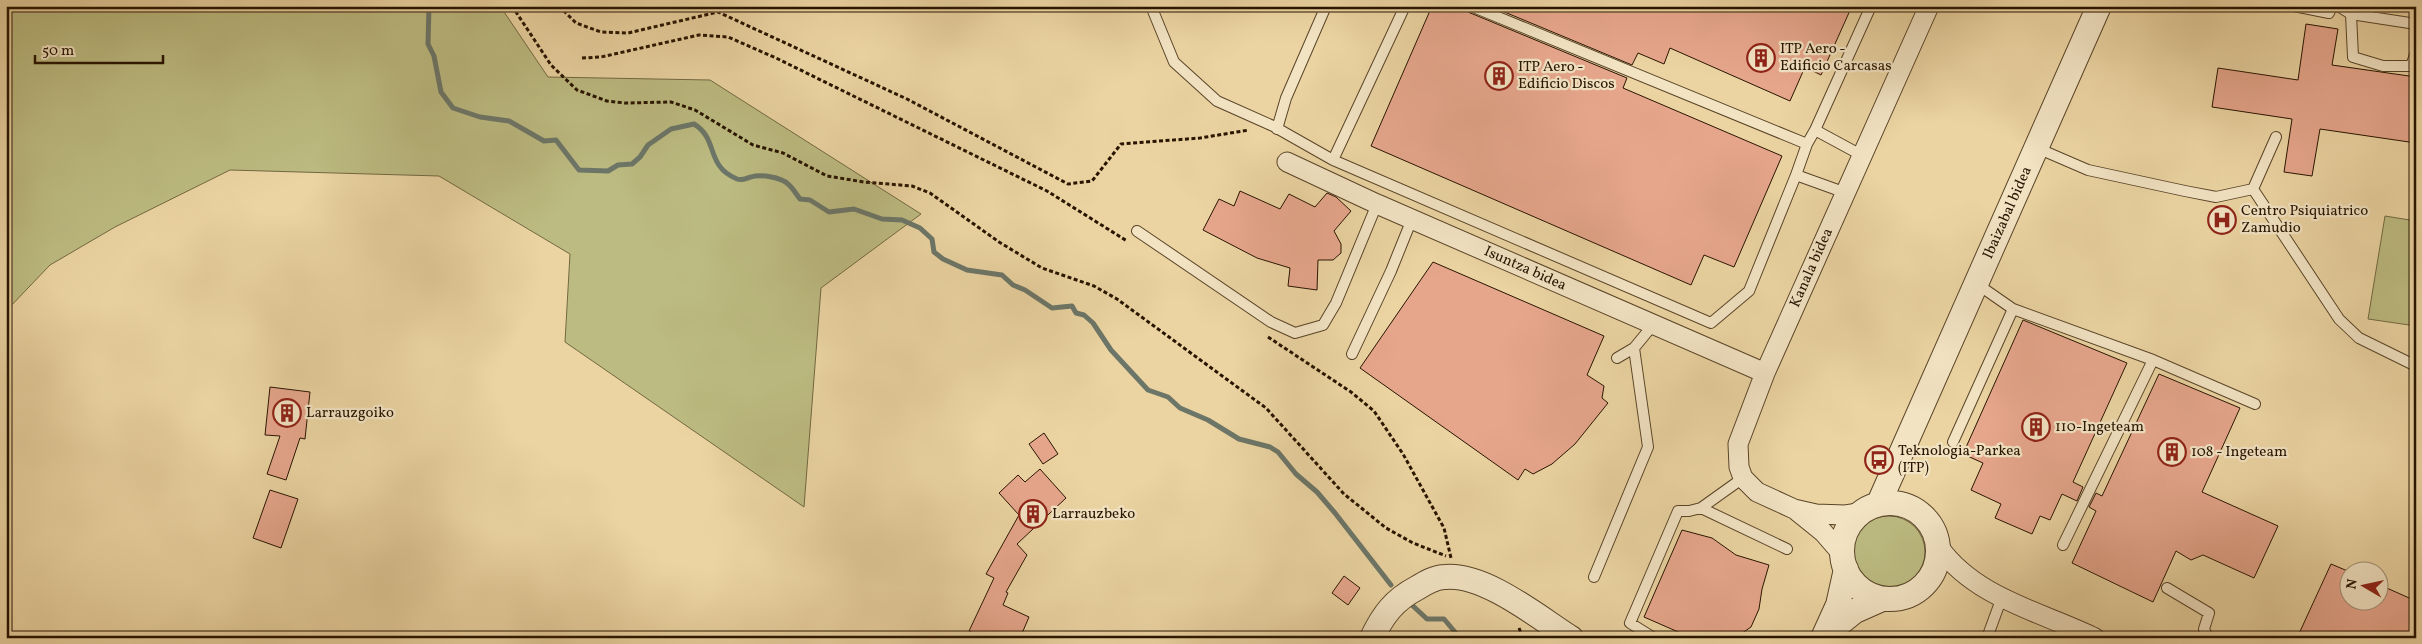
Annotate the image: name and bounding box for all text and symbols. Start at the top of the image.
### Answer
scale bar [35,32,162,64]
place label: ITP Aero - Edificio Carcasas [1780,39,1892,77]
text: 50 m [42,41,74,62]
building icon: ITP Aero - Edificio Carcasas [1746,43,1776,73]
place label: ITP Aero - Edificio Discos [1518,57,1615,95]
building icon: ITP Aero - Edificio Discos [1484,61,1514,91]
street label: Ibaizabal bidea [1978,163,2038,263]
place label: Centro Psiquiatrico Zamudio [2241,201,2368,239]
hospital icon: Centro Psiquiatrico Zamudio [2207,205,2237,235]
street label: Kanala bidea [1785,225,1839,311]
street label: Isuntza bidea [1480,241,1570,297]
building icon: Larrauzgoiko [272,398,302,428]
place label: Larrauzgoiko [306,403,394,424]
building icon: 110-Ingeteam [2021,412,2051,442]
place label: 110-Ingeteam [2055,417,2144,438]
building icon: 108 - Ingeteam [2157,437,2187,467]
place label: Teknologia-Parkea (ITP) [1898,441,2021,479]
place label: 108 - Ingeteam [2191,442,2287,463]
bus stop icon: Teknologia-Parkea (ITP) [1864,445,1894,475]
building icon: Larrauzbeko [1018,499,1048,529]
place label: Larrauzbeko [1052,504,1135,525]
north arrow [2340,562,2390,612]
text: N [2342,578,2363,591]

